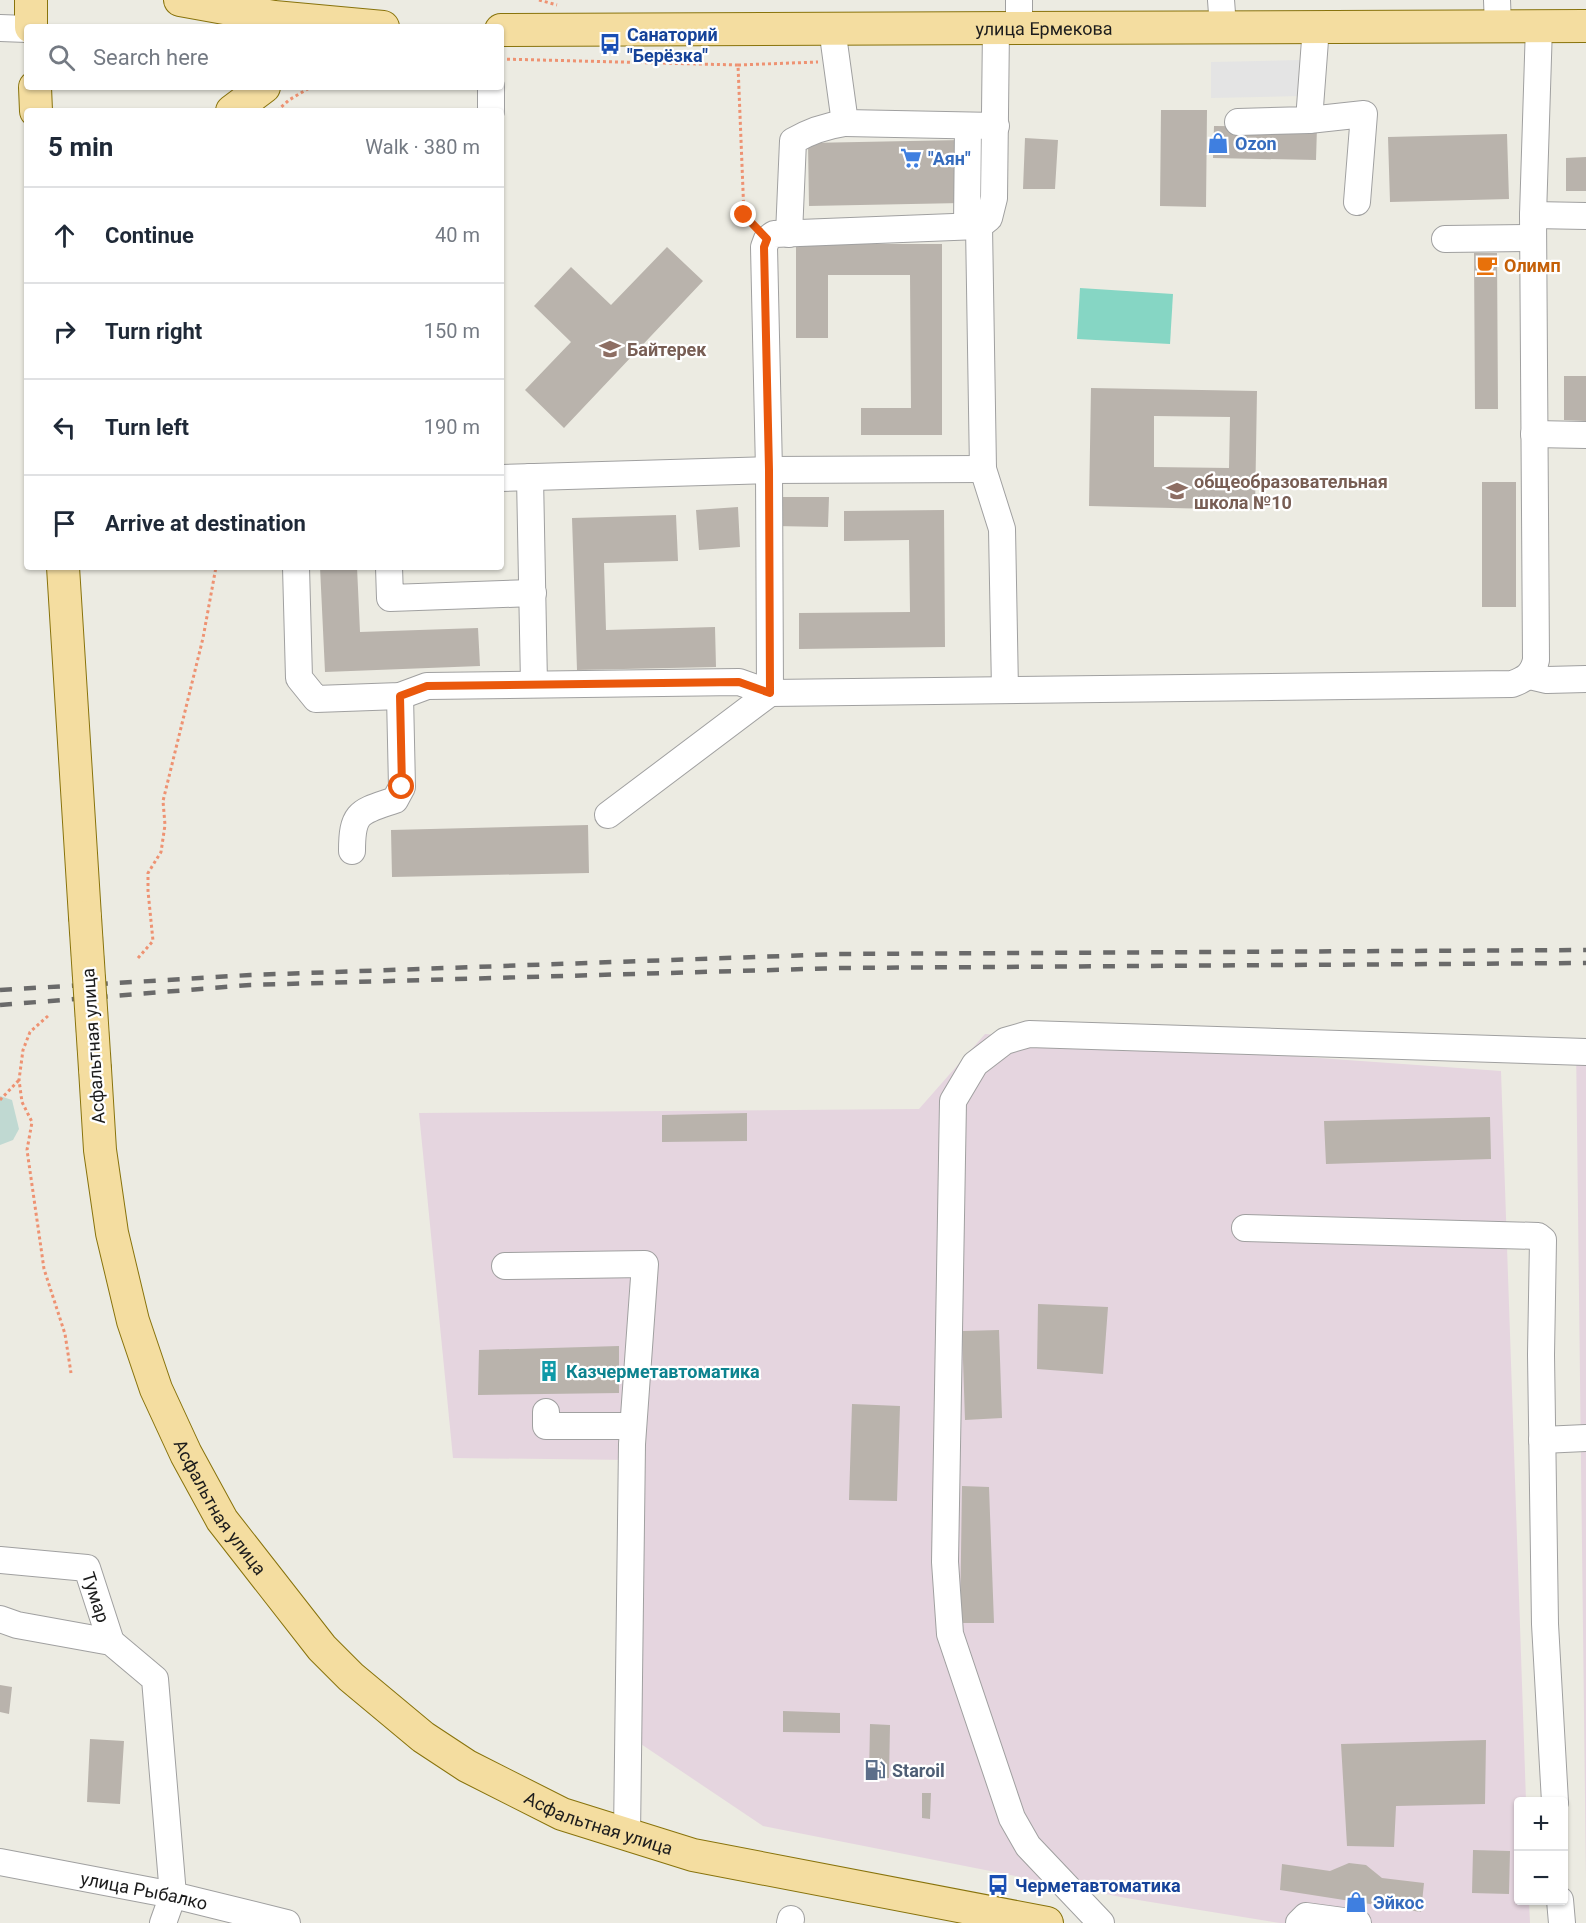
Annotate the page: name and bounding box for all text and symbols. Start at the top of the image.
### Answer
street label: улица Ермекова [975,17,1113,39]
search box [24,24,504,90]
place label: Санаторий "Берёзка" [627,24,718,66]
bus stop icon: Санаторий "Берёзка" [598,32,622,56]
icon: search [45,41,78,74]
text: Search here [93,45,209,70]
shop icon: Ozon [1206,131,1230,155]
text: 5 min [48,132,113,162]
place label: Ozon [1235,133,1277,154]
text: Walk · 380 m [365,135,480,159]
supermarket icon: "Аян" [899,146,923,170]
place label: "Аян" [928,148,971,169]
route end [730,201,756,227]
icon: ahead [48,219,81,252]
text: Continue [105,223,194,248]
text: 40 m [435,223,480,247]
cafe icon: Олимп [1475,253,1499,277]
place label: Олимп [1504,255,1561,276]
icon: right [48,315,81,348]
text: Turn right [105,319,202,344]
text: 150 m [424,319,480,343]
school or university icon: Байтерек [598,337,622,361]
place label: Байтерек [627,339,707,360]
icon: left [48,411,81,444]
text: Turn left [105,415,189,440]
text: 190 m [424,415,480,439]
place label: общеобразовательная школа №10 [1194,471,1388,513]
school or university icon: общеобразовательная школа №10 [1165,479,1189,503]
icon: arrive [48,507,81,540]
text: Arrive at destination [105,511,306,536]
route start [388,773,414,799]
street label: Асфальтная улица [77,967,109,1125]
building icon: Казчерметавтоматика [537,1359,561,1383]
place label: Казчерметавтоматика [566,1361,760,1382]
street label: Асфальтная улица [170,1436,271,1579]
street label: Тумар [78,1569,114,1625]
fuel station icon: Staroil [863,1758,887,1782]
place label: Staroil [892,1760,945,1781]
street label: Асфальтная улица [521,1786,676,1859]
map controls [1514,1797,1568,1905]
button: + [1514,1797,1568,1851]
button: − [1514,1851,1568,1905]
street label: улица Рыбалко [79,1867,210,1914]
bus stop icon: Черметавтоматика [986,1873,1010,1897]
place label: Черметавтоматика [1015,1875,1181,1896]
shop icon: Эйкос [1344,1890,1368,1914]
place label: Эйкос [1373,1892,1424,1913]

